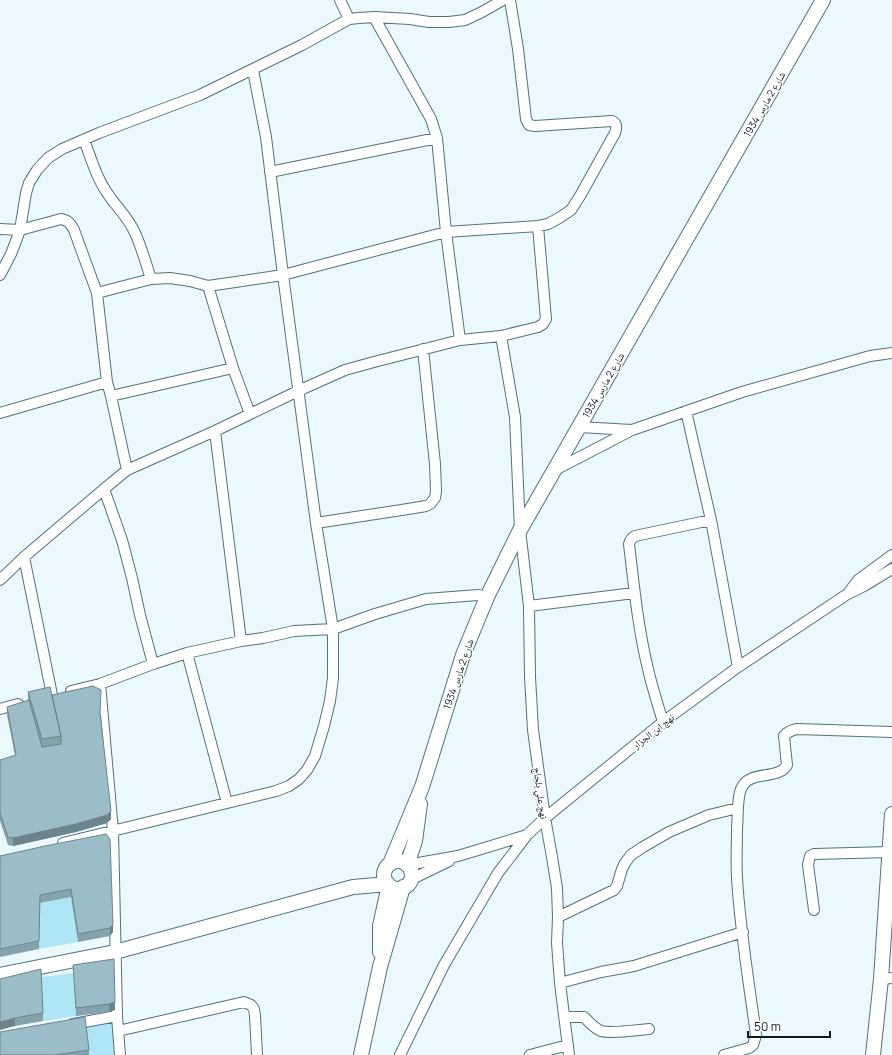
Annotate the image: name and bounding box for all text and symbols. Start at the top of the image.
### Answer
street label: شارع 2 مارس 1934 [740,68,789,139]
street label: شارع 2 مارس 1934 [579,349,628,420]
street label: شارع 2 مارس 1934 [439,637,477,711]
street label: نهج ابن الجزار [628,710,677,752]
street label: نهج علي بلحاج [529,766,552,820]
scale bar [748,1013,830,1039]
text: 50 m [754,1018,781,1035]

